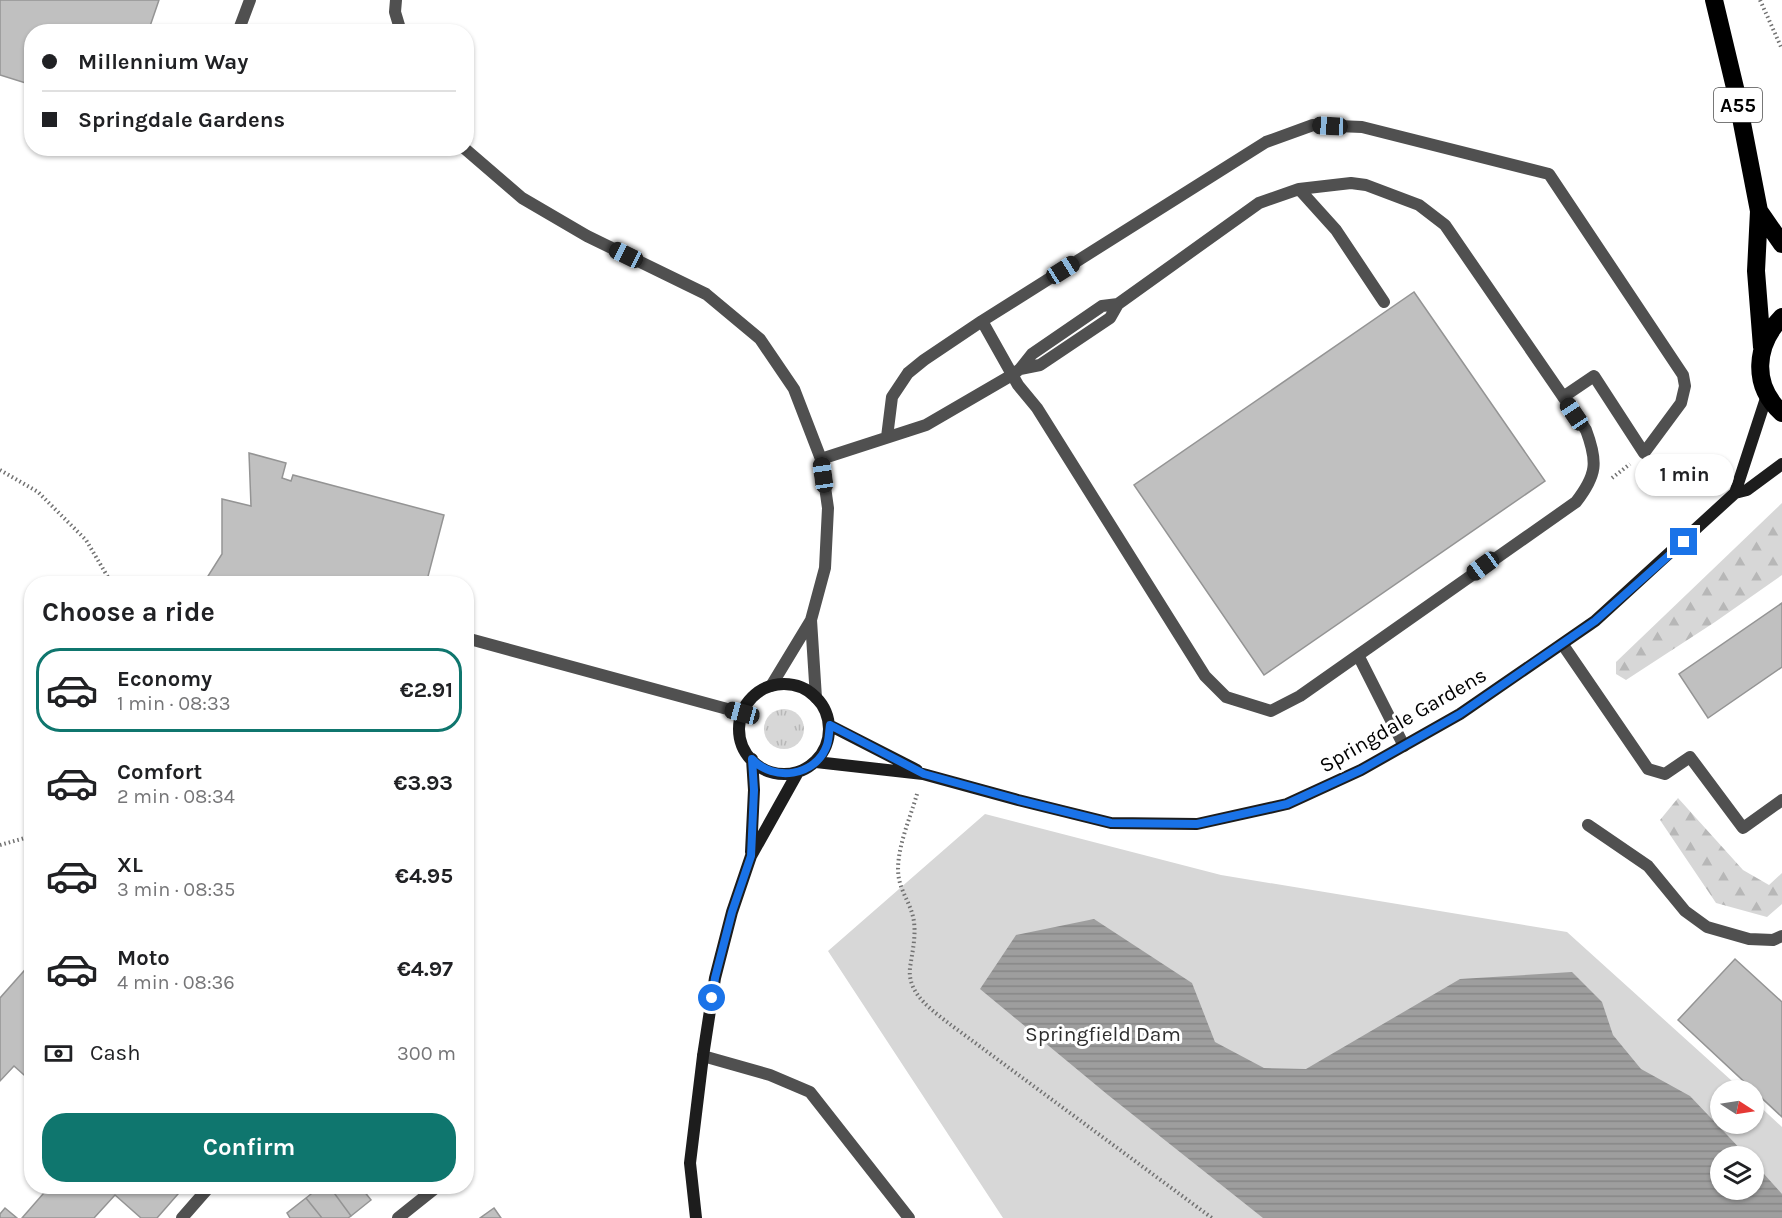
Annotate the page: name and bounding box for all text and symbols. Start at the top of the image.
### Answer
text: Millennium Way [78,49,248,75]
road number: A55 [1714,88,1762,122]
text: Springdale Gardens [78,107,285,133]
car [1312,116,1348,136]
car [606,239,646,271]
car [1043,253,1083,287]
car [1556,394,1592,434]
callout: 1 min [1634,455,1734,497]
car [812,456,834,494]
text: 1 min [1659,463,1710,486]
route end [1670,528,1697,555]
car [1463,548,1503,584]
text: Choose a ride [42,596,215,628]
street label: Springdale Gardens [1315,662,1491,778]
icon: car [45,663,99,717]
text: Economy [117,666,212,692]
text: €2.91 [400,677,453,703]
text: 1 min · 08:33 [117,692,231,715]
car [722,700,762,726]
icon: car [45,756,99,810]
text: Comfort [117,759,202,785]
text: €3.93 [394,770,453,796]
text: 2 min · 08:34 [117,785,235,808]
icon: car [45,849,99,903]
text: XL [117,852,143,878]
text: €4.95 [395,863,453,889]
text: 3 min · 08:35 [117,878,235,901]
icon: car [45,942,99,996]
text: Moto [117,945,170,971]
text: €4.97 [397,956,453,982]
text: 4 min · 08:36 [117,971,235,994]
route start [698,984,725,1011]
park label: Springfield Dam [1025,1022,1181,1046]
icon: cash [42,1037,75,1070]
text: Cash [90,1040,140,1066]
text: 300 m [397,1042,456,1065]
north arrow [1710,1080,1764,1134]
map controls [1710,1080,1764,1200]
button: Confirm [42,1113,456,1182]
button: layers [1710,1146,1764,1200]

